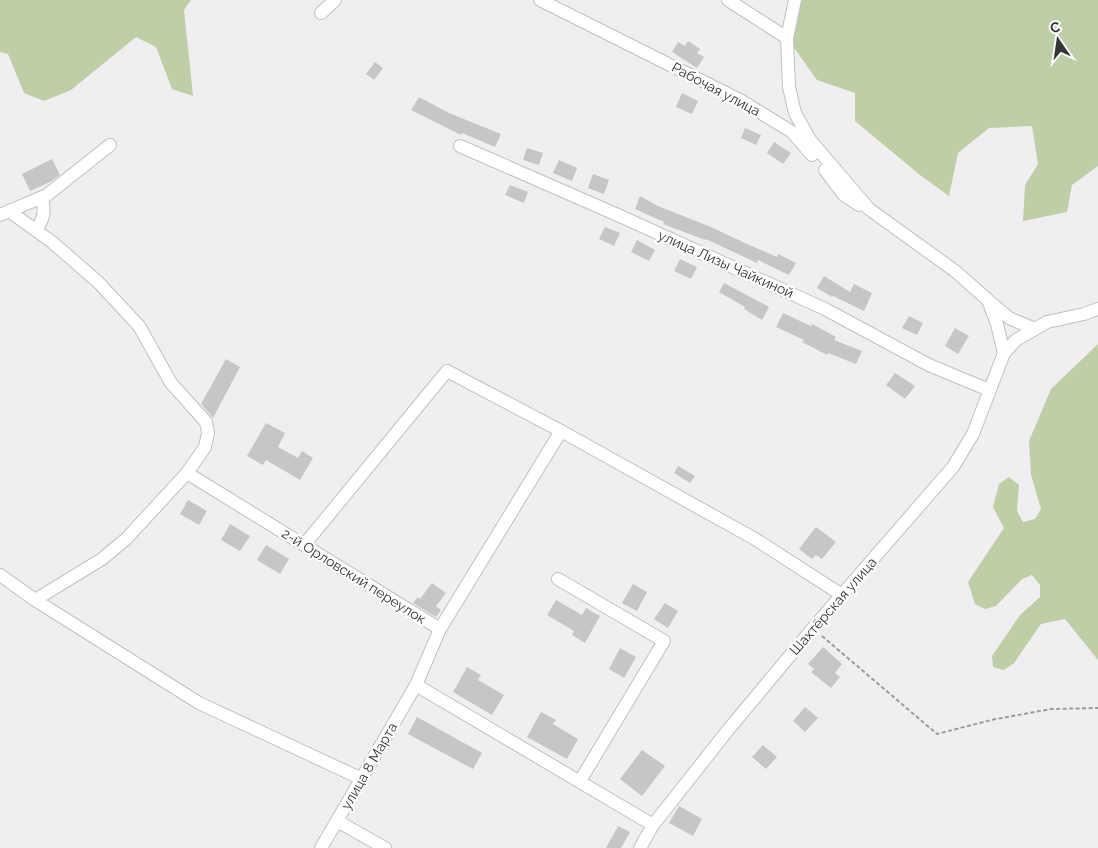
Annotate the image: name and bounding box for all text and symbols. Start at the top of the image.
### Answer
north arrow [1033,15,1083,65]
text: С [1049,18,1062,36]
street label: Рабочая улица [669,59,763,119]
street label: улица Лизы Чайкиной [656,227,796,301]
street label: 2-й Орловский переулок [279,525,429,627]
street label: Шахтёрская улица [786,554,880,658]
street label: улица 8 Марта [338,720,400,812]

